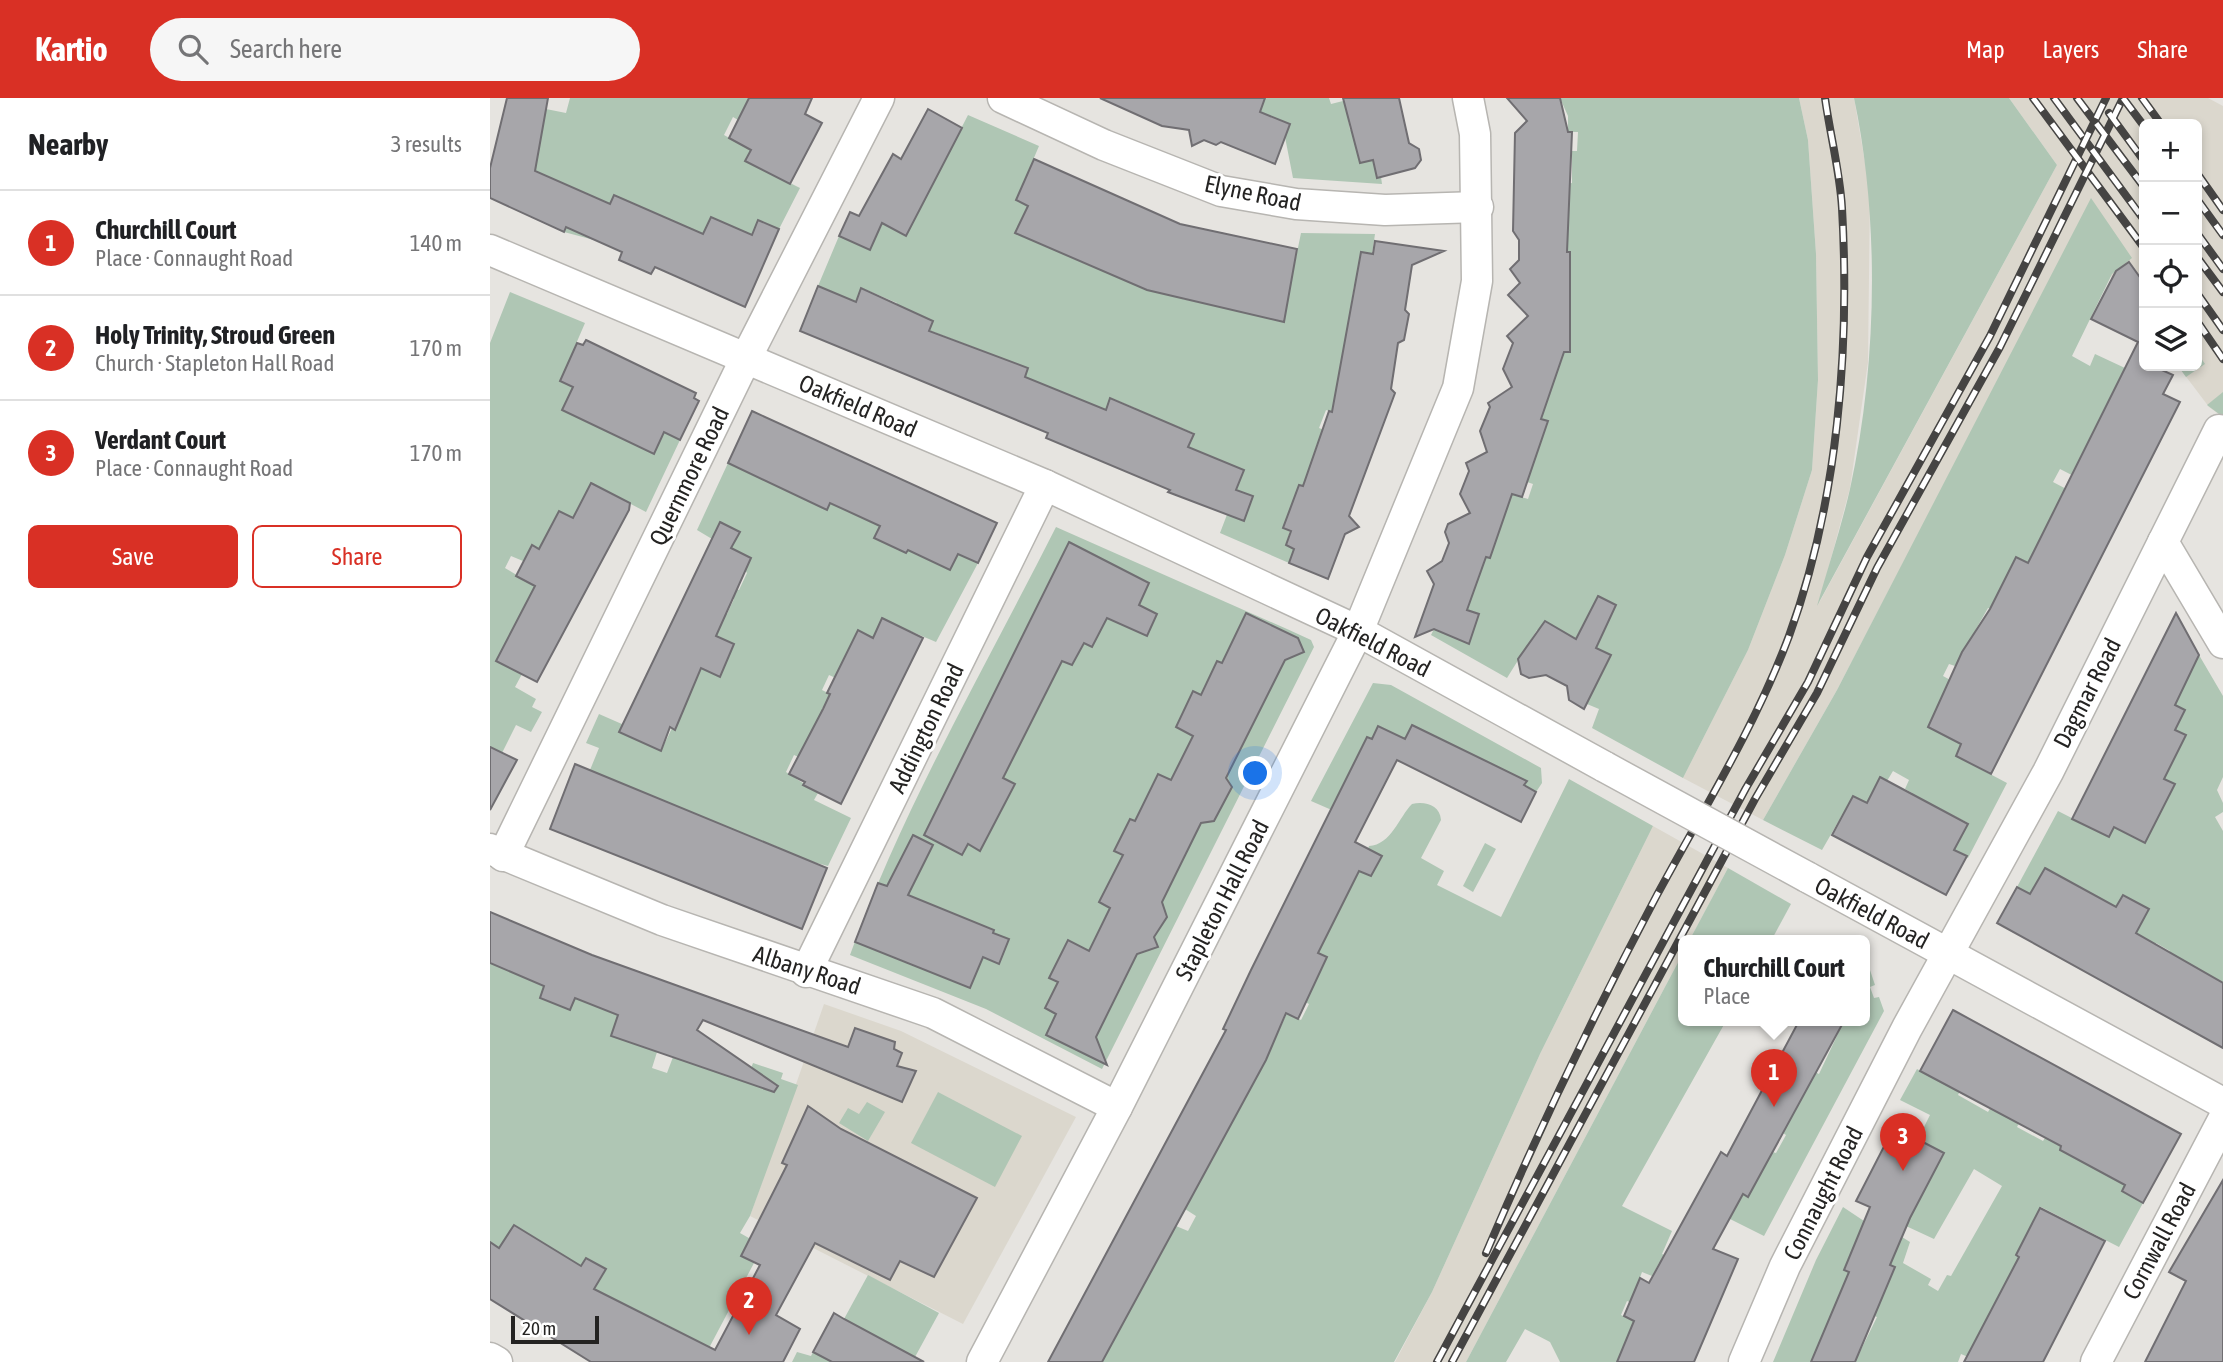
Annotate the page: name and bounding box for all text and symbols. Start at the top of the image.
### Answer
search box [150,18,640,81]
text: Kartio [35,30,108,68]
icon: search [174,30,212,68]
text: Search here [230,34,342,64]
text: Map [1966,36,2005,63]
text: Layers [2043,36,2099,63]
text: Share [2137,36,2188,63]
map controls [2139,119,2202,371]
button: + [2139,119,2202,182]
text: Nearby [28,127,108,161]
text: 3 results [391,131,462,157]
street label: Elyne Road [1202,170,1304,216]
button: − [2139,182,2202,245]
text: Churchill Court [95,215,236,245]
text: 1 [46,230,56,256]
text: 140 m [410,230,462,256]
text: Place · Connaught Road [95,245,293,271]
button: locate [2139,245,2202,308]
button: layers [2139,308,2202,371]
text: Holy Trinity, Stroud Green [95,320,335,350]
text: 2 [46,335,56,361]
text: 170 m [410,335,462,361]
text: Church · Stapleton Hall Road [95,350,334,376]
street label: Oakfield Road [795,369,921,443]
street label: Quernmore Road [644,402,734,550]
text: Verdant Court [95,425,226,455]
text: 3 [46,440,56,466]
text: 170 m [410,440,462,466]
text: Place · Connaught Road [95,455,293,481]
button: Save [28,525,238,588]
button: Share [252,525,462,588]
street label: Oakfield Road [1311,602,1435,682]
street label: Dagmar Road [2048,634,2126,752]
street label: Addington Road [883,659,969,797]
your location [1238,756,1272,790]
street label: Stapleton Hall Road [1170,815,1274,985]
street label: Oakfield Road [1810,872,1934,954]
popup [1678,935,1870,1026]
street label: Albany Road [750,940,864,1000]
text: Churchill Court [1703,953,1845,983]
text: Place [1703,983,1750,1009]
pin: 1 [1751,1049,1797,1107]
pin: 3 [1880,1113,1926,1171]
street label: Connaught Road [1778,1122,1868,1264]
street label: Cornwall Road [2117,1178,2201,1304]
pin: 2 [726,1277,772,1335]
scale bar [511,1313,598,1345]
text: 20 m [522,1317,556,1339]

